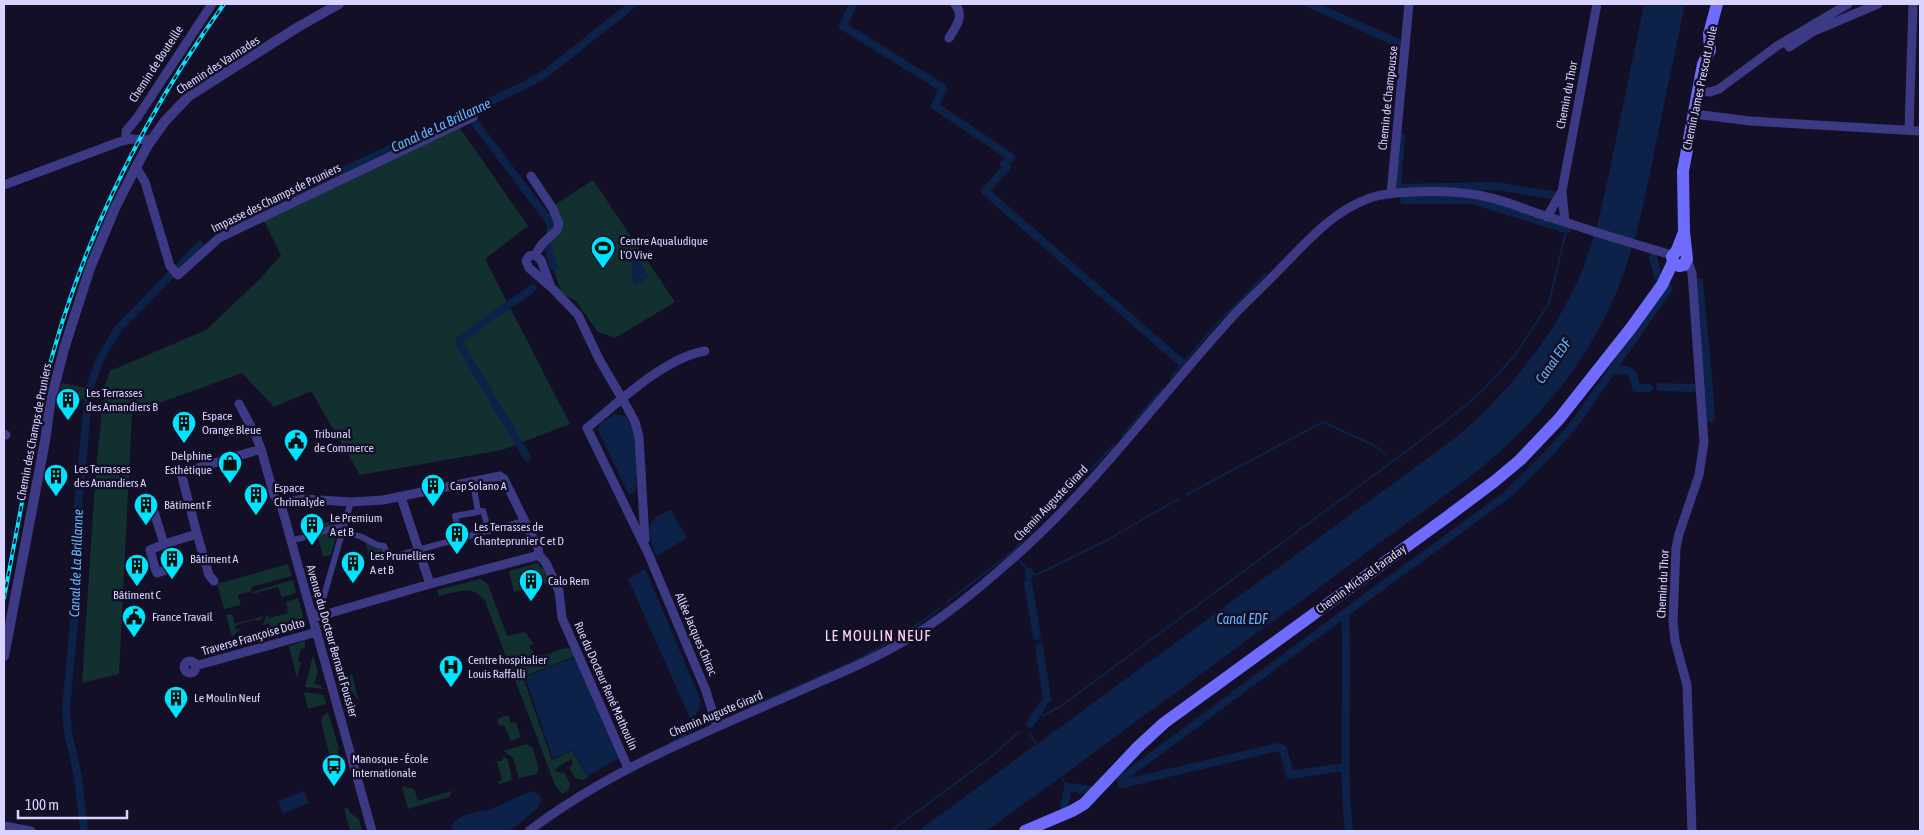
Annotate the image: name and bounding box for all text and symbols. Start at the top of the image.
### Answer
street label: Chemin de Bouteille [126,23,186,105]
street label: Chemin James Prescott Joule [1680,25,1720,151]
street label: Chemin des Vannades [174,33,262,97]
street label: Chemin de Champousse [1376,45,1400,151]
street label: Chemin du Thor [1554,60,1581,130]
water label: Canal de La Brillanne [389,95,493,155]
street label: Impasse des Champs de Pruniers [209,161,343,235]
place label: Centre Aqualudique l'O Vive [620,234,708,262]
sports icon: Centre Aqualudique l'O Vive [590,235,616,269]
water label: Canal EDF [1532,334,1575,387]
street label: Chemin des Champs de Pruniers [14,362,54,502]
place label: Les Terrasses des Amandiers B [86,386,158,414]
building icon: Les Terrasses des Amandiers B [55,387,81,421]
place label: Espace Orange Bleue [202,409,261,437]
building icon: Espace Orange Bleue [171,410,197,444]
place label: Tribunal de Commerce [314,427,374,455]
public building icon: Tribunal de Commerce [283,428,309,462]
place label: Delphine Esthétique [165,449,212,477]
shop icon: Delphine Esthétique [217,450,243,484]
place label: Les Terrasses des Amandiers A [74,462,146,490]
street label: Chemin Auguste Girard [1011,462,1091,544]
building icon: Les Terrasses des Amandiers A [43,463,69,497]
building icon: Cap Solano A [420,473,446,507]
place label: Cap Solano A [450,479,507,493]
place label: Espace Chrimalyde [274,481,325,509]
building icon: Espace Chrimalyde [243,482,269,516]
building icon: Bâtiment F [133,492,159,526]
place label: Bâtiment F [164,498,211,512]
water label: Canal de La Brillanne [66,509,86,617]
place label: Le Premium A et B [330,511,382,539]
building icon: Le Premium A et B [299,512,325,546]
place label: Les Terrasses de Chanteprunier C et D [474,520,564,548]
building icon: Les Terrasses de Chanteprunier C et D [444,521,470,555]
street label: Chemin Michael Faraday [1313,542,1409,616]
building icon: Bâtiment A [159,546,185,580]
place label: Les Prunelliers A et B [370,549,435,577]
street label: Chemin du Thor [1654,549,1672,619]
building icon: Les Prunelliers A et B [340,550,366,584]
place label: Bâtiment A [190,552,238,566]
building icon: Bâtiment C [124,553,150,587]
street label: Avenue du Docteur Bernard Foussier [304,563,361,719]
building icon: Calo Rem [518,568,544,602]
place label: Calo Rem [548,574,589,588]
place label: Bâtiment C [113,588,162,602]
street label: Allée Jacques Chirac [672,590,720,678]
public building icon: France Travail [121,604,147,638]
place label: France Travail [152,610,213,624]
water label: Canal EDF [1216,611,1269,627]
street label: Traverse Françoise Dolto [200,615,306,658]
street label: Rue du Docteur René Mathoulin [571,620,641,752]
district label: LE MOULIN NEUF [825,627,931,644]
place label: Centre hospitalier Louis Raffalli [468,653,547,681]
hospital icon: Centre hospitalier Louis Raffalli [438,654,464,688]
building icon: Le Moulin Neuf [163,685,189,719]
street label: Chemin Auguste Girard [667,688,765,740]
place label: Le Moulin Neuf [194,691,261,705]
place label: Manosque - École Internationale [352,752,428,780]
bus stop icon: Manosque - École Internationale [321,753,347,787]
scale bar [18,788,126,820]
text: 100 m [25,796,59,813]

